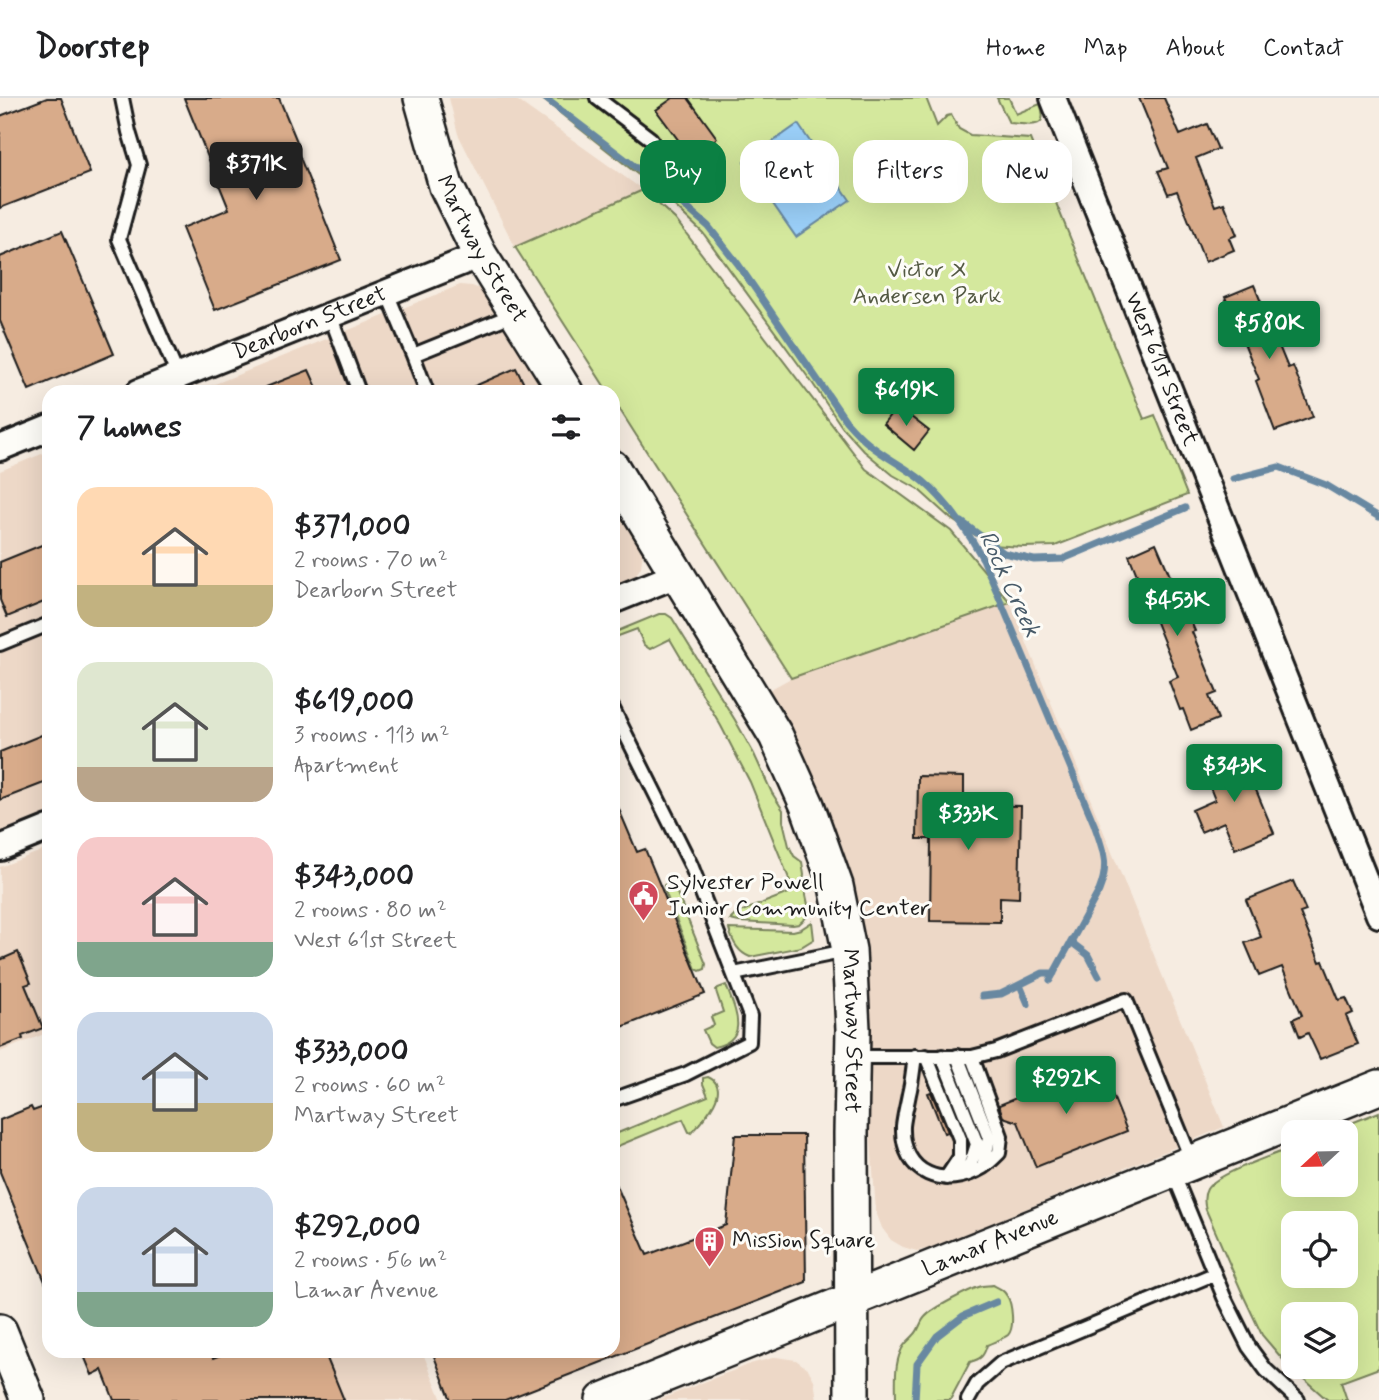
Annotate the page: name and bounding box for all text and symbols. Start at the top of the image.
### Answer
text: Doorstep [35,26,150,70]
text: Home [986,33,1046,64]
text: Map [1084,33,1128,64]
text: About [1166,33,1225,64]
text: Contact [1263,33,1344,64]
chip: Buy [640,140,726,203]
chip: Rent [740,140,839,203]
chip: Filters [853,140,968,203]
chip: New [982,140,1072,203]
pin: $371K [207,142,305,202]
text: $371K [226,150,286,180]
street label: Martway Street [428,171,534,329]
park label: Victor X Andersen Park [852,256,1002,312]
street label: Dearborn Street [228,279,391,368]
street label: West 61st Street [1117,288,1206,451]
pin: $580K [1220,302,1318,361]
text: $580K [1234,309,1304,339]
pin: $619K [857,368,955,428]
text: $619K [874,376,938,406]
text: 7 homes [77,408,182,447]
icon: filters [547,408,585,446]
text: $371,000 [294,507,410,546]
icon: home [133,515,217,599]
water label: Rock Creek [971,526,1047,642]
text: 2 rooms · 70 m² [294,546,448,576]
text: Dearborn Street [294,576,457,606]
pin: $453K [1128,578,1226,638]
text: $453K [1145,586,1209,616]
text: $619,000 [294,682,414,721]
icon: home [133,690,217,774]
text: 3 rooms · 113 m² [294,721,449,751]
pin: $343K [1185,744,1283,804]
text: Apartment [294,751,399,781]
text: $343K [1202,752,1266,782]
pin: $333K [919,792,1017,852]
text: $333K [938,800,998,830]
text: $343,000 [294,857,414,896]
icon: home [133,865,217,949]
place label: Sylvester Powell Junior Community Center [667,868,930,924]
public building icon: Sylvester Powell Junior Community Center [627,879,661,923]
text: 2 rooms · 80 m² [294,896,447,926]
text: West 61st Street [294,926,457,956]
street label: Martway Street [834,948,868,1114]
text: $333,000 [294,1032,409,1071]
icon: home [133,1040,217,1124]
pin: $292K [1017,1056,1115,1116]
text: $292K [1032,1064,1100,1094]
text: 2 rooms · 60 m² [294,1071,446,1101]
text: Martway Street [294,1101,459,1131]
north arrow [1281,1120,1358,1197]
map controls [1281,1120,1358,1379]
street label: Lamar Avenue [918,1203,1063,1285]
text: $292,000 [294,1207,421,1246]
button: locate [1281,1211,1358,1288]
icon: home [133,1215,217,1299]
building icon: Mission Square [692,1224,726,1268]
place label: Mission Square [732,1226,876,1256]
text: 2 rooms · 56 m² [294,1246,447,1276]
text: Lamar Avenue [294,1276,438,1306]
button: layers [1281,1302,1358,1379]

